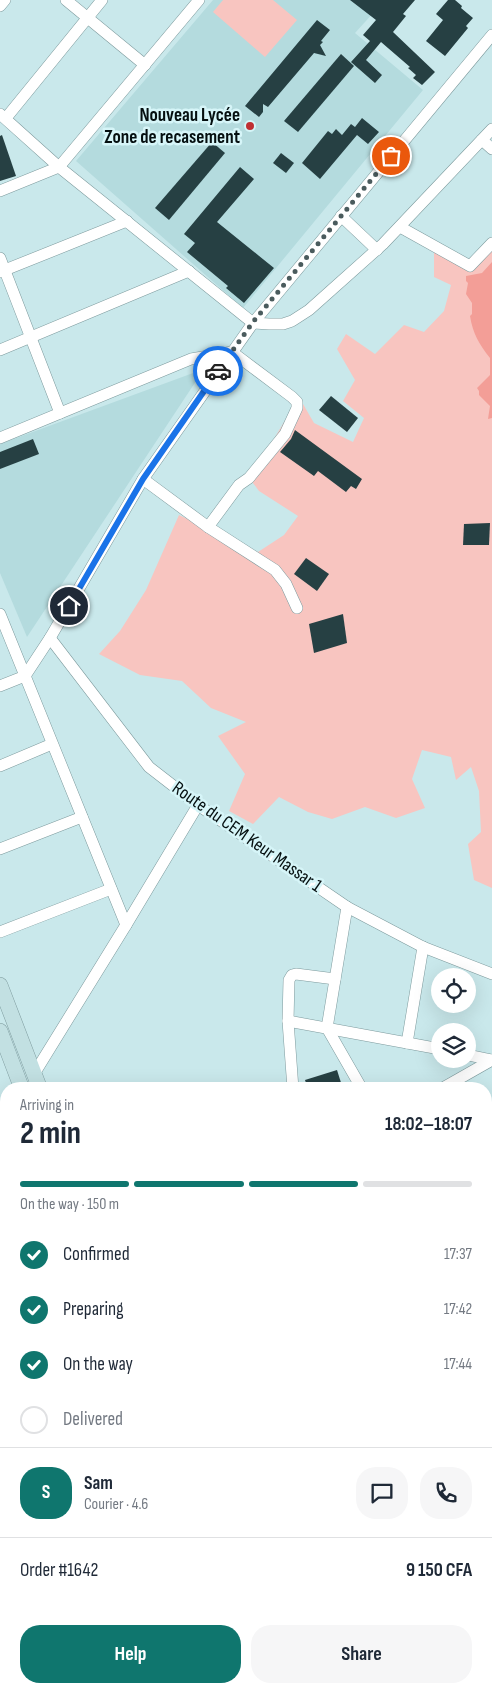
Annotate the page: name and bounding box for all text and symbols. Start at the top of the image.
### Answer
place label: Nouveau Lycée Zone de recasement [104,104,240,149]
marker: Nouveau Lycée Zone de recasement [244,120,256,132]
pin [370,135,412,177]
icon: bag [377,142,405,170]
courier [193,346,243,396]
icon: car [204,357,232,385]
pin [48,585,90,627]
icon: home [55,592,83,620]
street label: Route du CEM Keur Massar 1 [168,777,327,898]
map controls [431,968,476,1068]
button: locate [431,968,476,1013]
button: layers [431,1023,476,1068]
text: Arriving in [20,1096,74,1115]
text: 18:02–18:07 [385,1113,472,1136]
text: 2 min [20,1114,81,1153]
text: On the way · 150 m [20,1195,119,1214]
icon: check [20,1241,48,1269]
text: Confirmed [63,1243,130,1266]
text: 17:37 [444,1245,472,1264]
icon: check [20,1296,48,1324]
text: Preparing [63,1298,124,1321]
text: 17:42 [444,1300,472,1319]
icon: check [20,1351,48,1379]
text: On the way [63,1353,133,1376]
text: 17:44 [444,1355,472,1374]
text: Delivered [63,1408,123,1431]
button: chat [356,1467,408,1519]
button: phone [420,1467,472,1519]
text: Sam [84,1472,113,1495]
text: S [42,1481,50,1504]
text: Courier · 4.6 [84,1495,148,1514]
text: Order #1642 [20,1559,98,1582]
text: 9 150 CFA [406,1559,472,1582]
button: Help [20,1625,241,1683]
button: Share [251,1625,472,1683]

